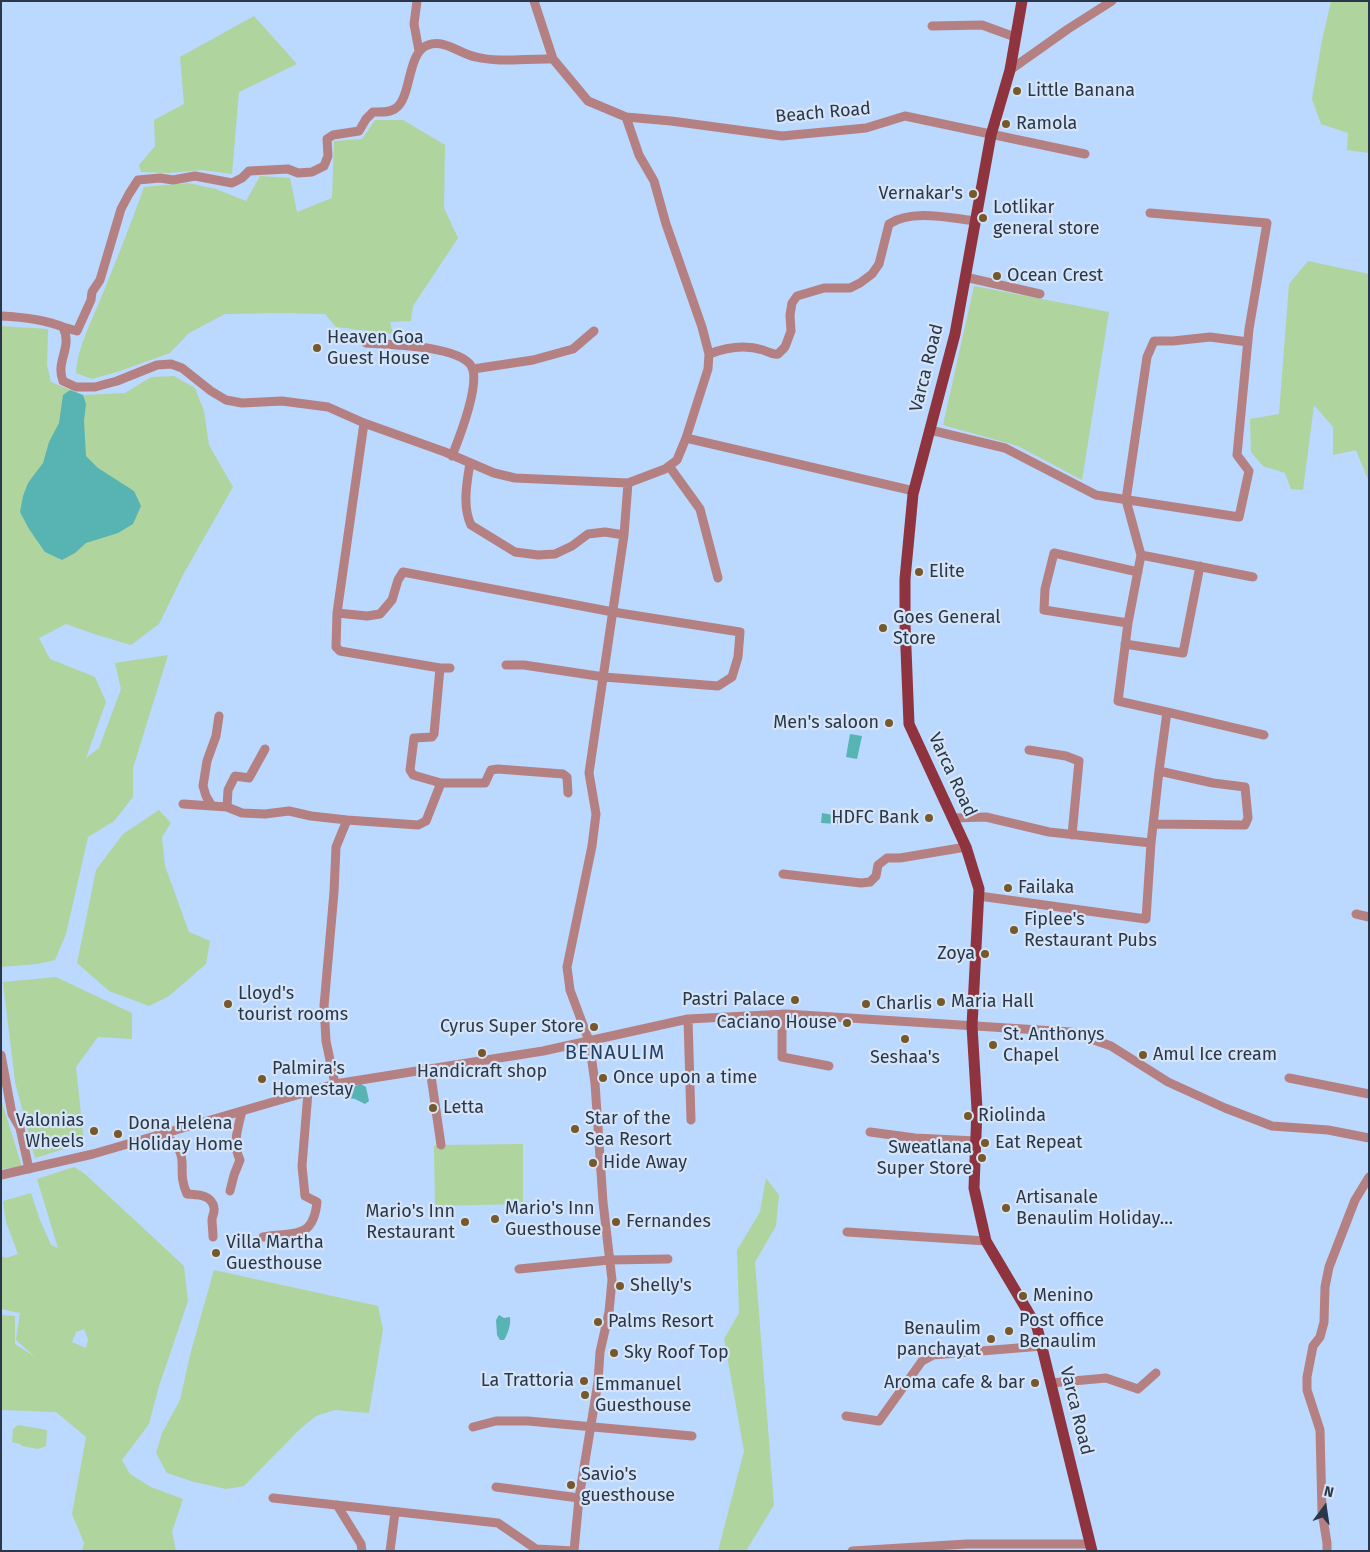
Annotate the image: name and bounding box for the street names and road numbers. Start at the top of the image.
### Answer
street label: Beach Road [774,98,872,128]
street label: Varca Road [906,322,948,414]
street label: Varca Road [923,730,981,820]
street label: Varca Road [1055,1365,1097,1457]

